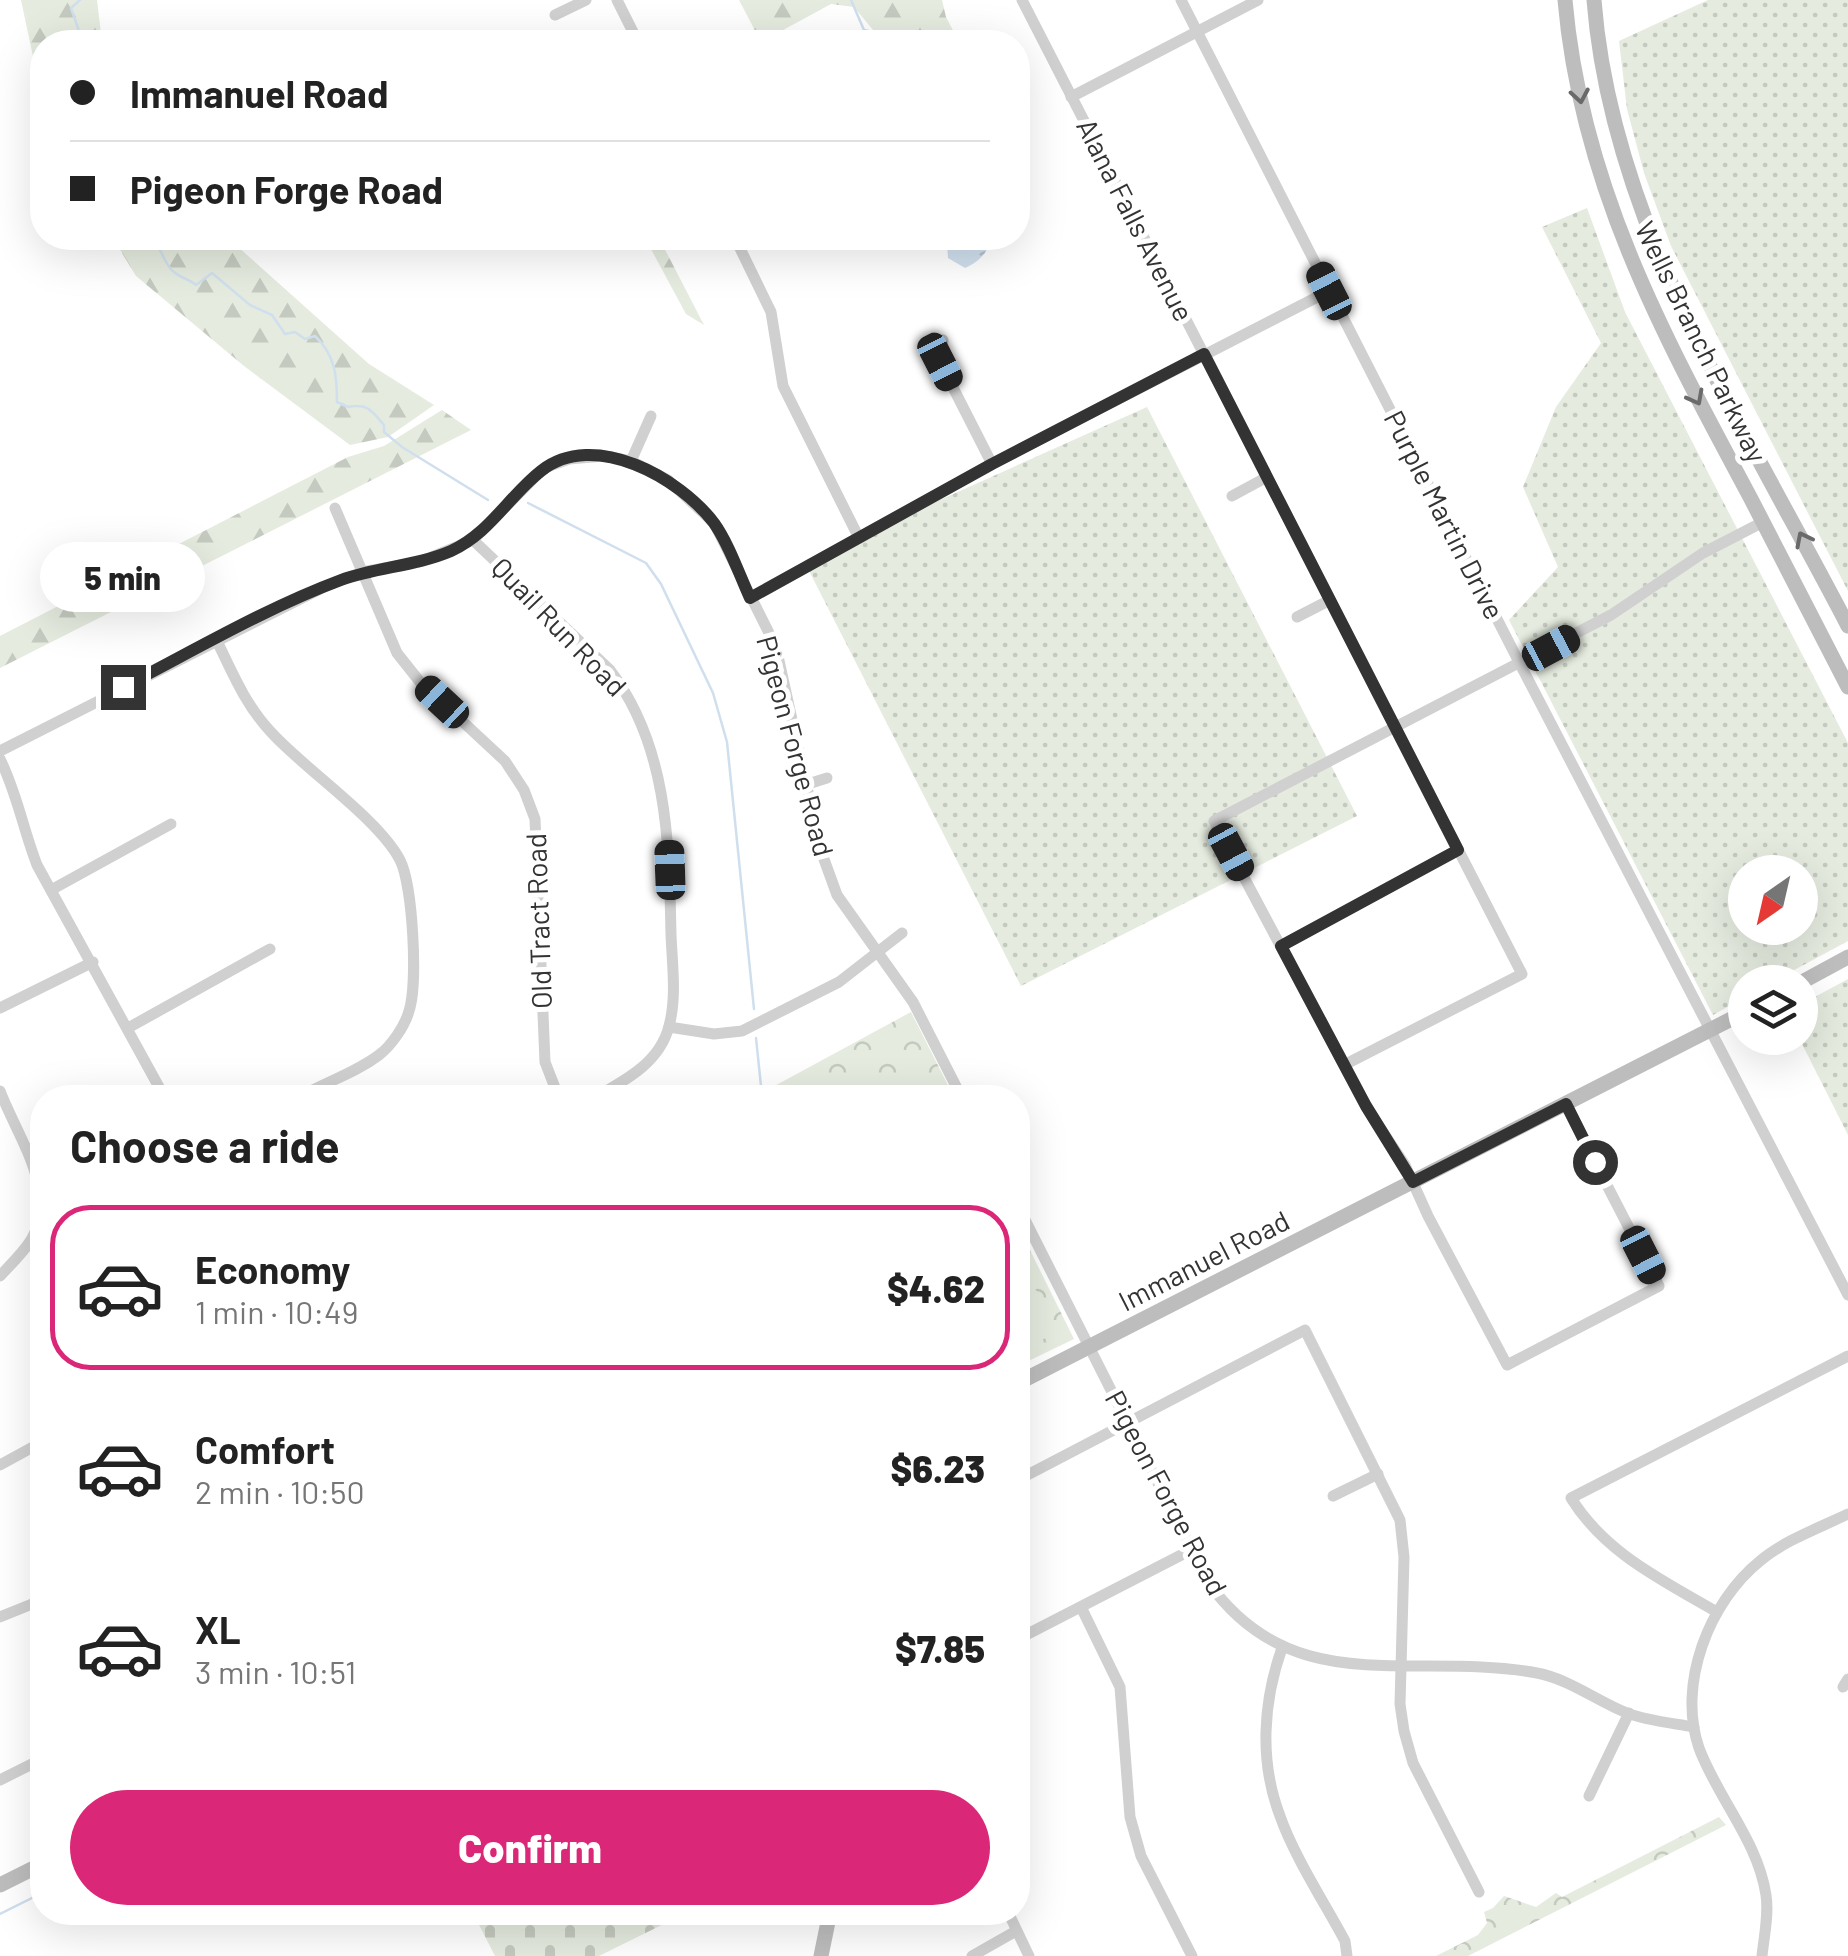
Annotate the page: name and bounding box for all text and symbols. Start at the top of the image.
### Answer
text: Immanuel Road [130,70,388,116]
one-way arrow [1569,88,1590,104]
street label: Alana Falls Avenue [1070,112,1202,327]
text: Pigeon Forge Road [130,166,443,212]
street label: Wells Branch Parkway [1629,215,1775,468]
car [1302,257,1356,325]
car [913,328,967,396]
one-way arrow [1684,388,1704,406]
street label: Purple Martin Drive [1378,405,1512,625]
one-way arrow [1796,532,1815,550]
callout: 5 min [41,542,206,612]
street label: Quail Run Road [485,550,634,703]
text: 5 min [84,558,161,596]
car [1517,621,1585,675]
street label: Pigeon Forge Road [750,632,842,860]
route end [101,665,146,710]
car [410,671,474,733]
car [1204,818,1258,886]
street label: Old Tract Road [518,833,558,1010]
car [654,839,686,901]
north arrow [1728,855,1818,945]
map controls [1728,855,1818,1055]
button: layers [1728,965,1818,1055]
text: Choose a ride [70,1118,340,1172]
route start [1573,1140,1618,1185]
street label: Immanuel Road [1113,1203,1295,1318]
car [1616,1221,1670,1289]
icon: car [75,1243,165,1333]
text: Economy [195,1246,350,1292]
text: $4.62 [887,1265,985,1311]
text: 1 min · 10:49 [195,1292,358,1330]
street label: Pigeon Forge Road [1099,1384,1235,1601]
icon: car [75,1423,165,1513]
text: Comfort [195,1426,335,1472]
text: $6.23 [890,1445,985,1491]
text: 2 min · 10:50 [195,1472,365,1510]
icon: car [75,1603,165,1693]
text: XL [195,1606,241,1652]
text: $7.85 [895,1625,985,1671]
text: 3 min · 10:51 [195,1652,356,1690]
button: Confirm [70,1790,990,1905]

